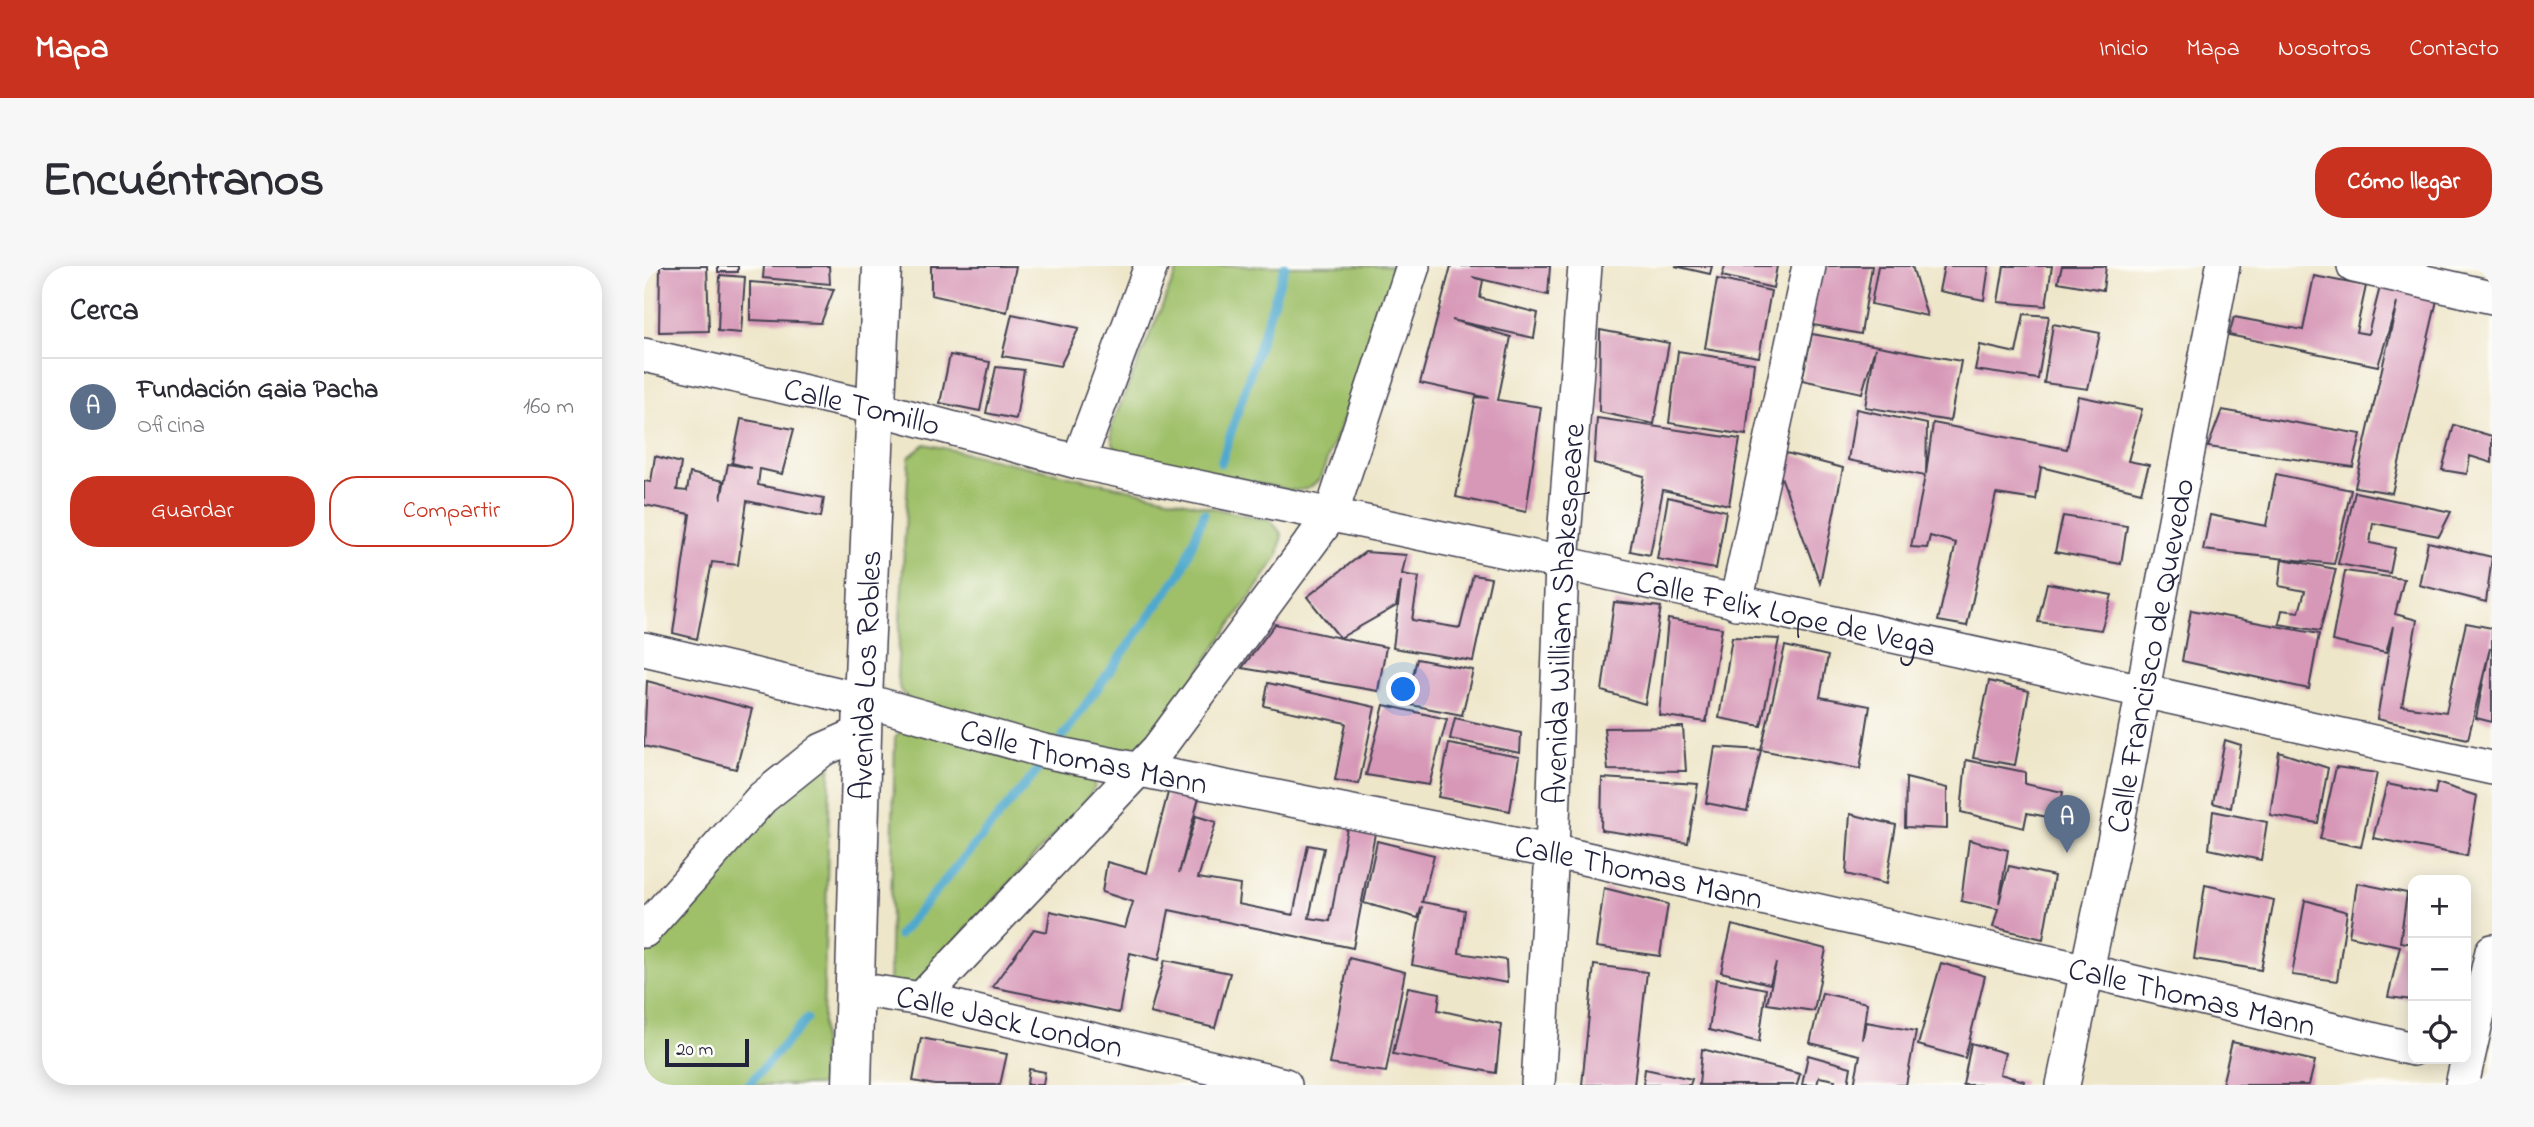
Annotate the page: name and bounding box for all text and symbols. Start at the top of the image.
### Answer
text: Mapa [35,25,109,73]
text: Inicio [2099,32,2148,67]
text: Mapa [2186,32,2240,67]
text: Nosotros [2278,32,2371,67]
text: Contacto [2409,32,2499,67]
text: Encuéntranos [42,146,324,218]
button: Cómo llegar [2315,147,2492,218]
text: Cerca [70,290,139,334]
street label: Calle Tomillo [778,368,945,451]
text: Fundación Gaia Pacha [137,372,378,410]
text: A [86,391,100,424]
text: 160 m [523,391,574,424]
text: Oficina [137,410,205,443]
street label: Avenida William Shakespeare [1534,421,1600,805]
street label: Calle Francisco de Quevedo [2096,475,2209,838]
button: Guardar [70,476,315,547]
button: Compartir [329,476,574,547]
street label: Avenida Los Robles [840,549,897,801]
street label: Calle Felix Lope de Vega [1631,560,1940,672]
your location [1386,672,1420,706]
street label: Calle Thomas Mann [954,708,1211,810]
pin: A [2044,795,2090,853]
street label: Calle Thomas Mann [1510,825,1767,925]
map controls [2408,875,2471,1064]
button: + [2408,875,2471,938]
button: − [2408,938,2471,1001]
street label: Calle Thomas Mann [2063,947,2320,1052]
street label: Calle Jack London [892,975,1127,1073]
button: locate [2408,1001,2471,1064]
scale bar [665,1036,749,1068]
text: 20 m [676,1037,713,1064]

